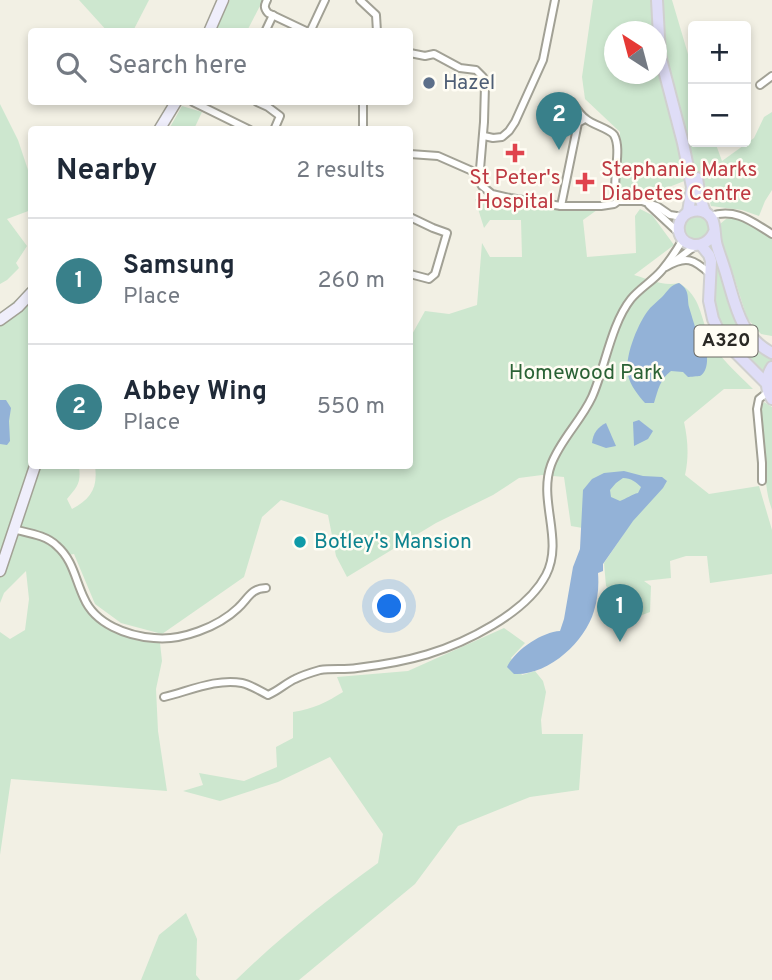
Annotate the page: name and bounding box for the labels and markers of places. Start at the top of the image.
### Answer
place label: Hazel [443,70,495,97]
marker: Hazel [421,75,437,91]
pin: 2 [536,92,582,150]
marker: St Peter's Hospital [505,143,525,163]
place label: Stephanie Marks Diabetes Centre [601,157,757,208]
place label: St Peter's Hospital [469,165,561,216]
marker: Stephanie Marks Diabetes Centre [575,172,595,192]
place label: Botley's Mansion [314,529,472,556]
marker: Botley's Mansion [292,534,308,550]
pin: 1 [597,584,643,642]

